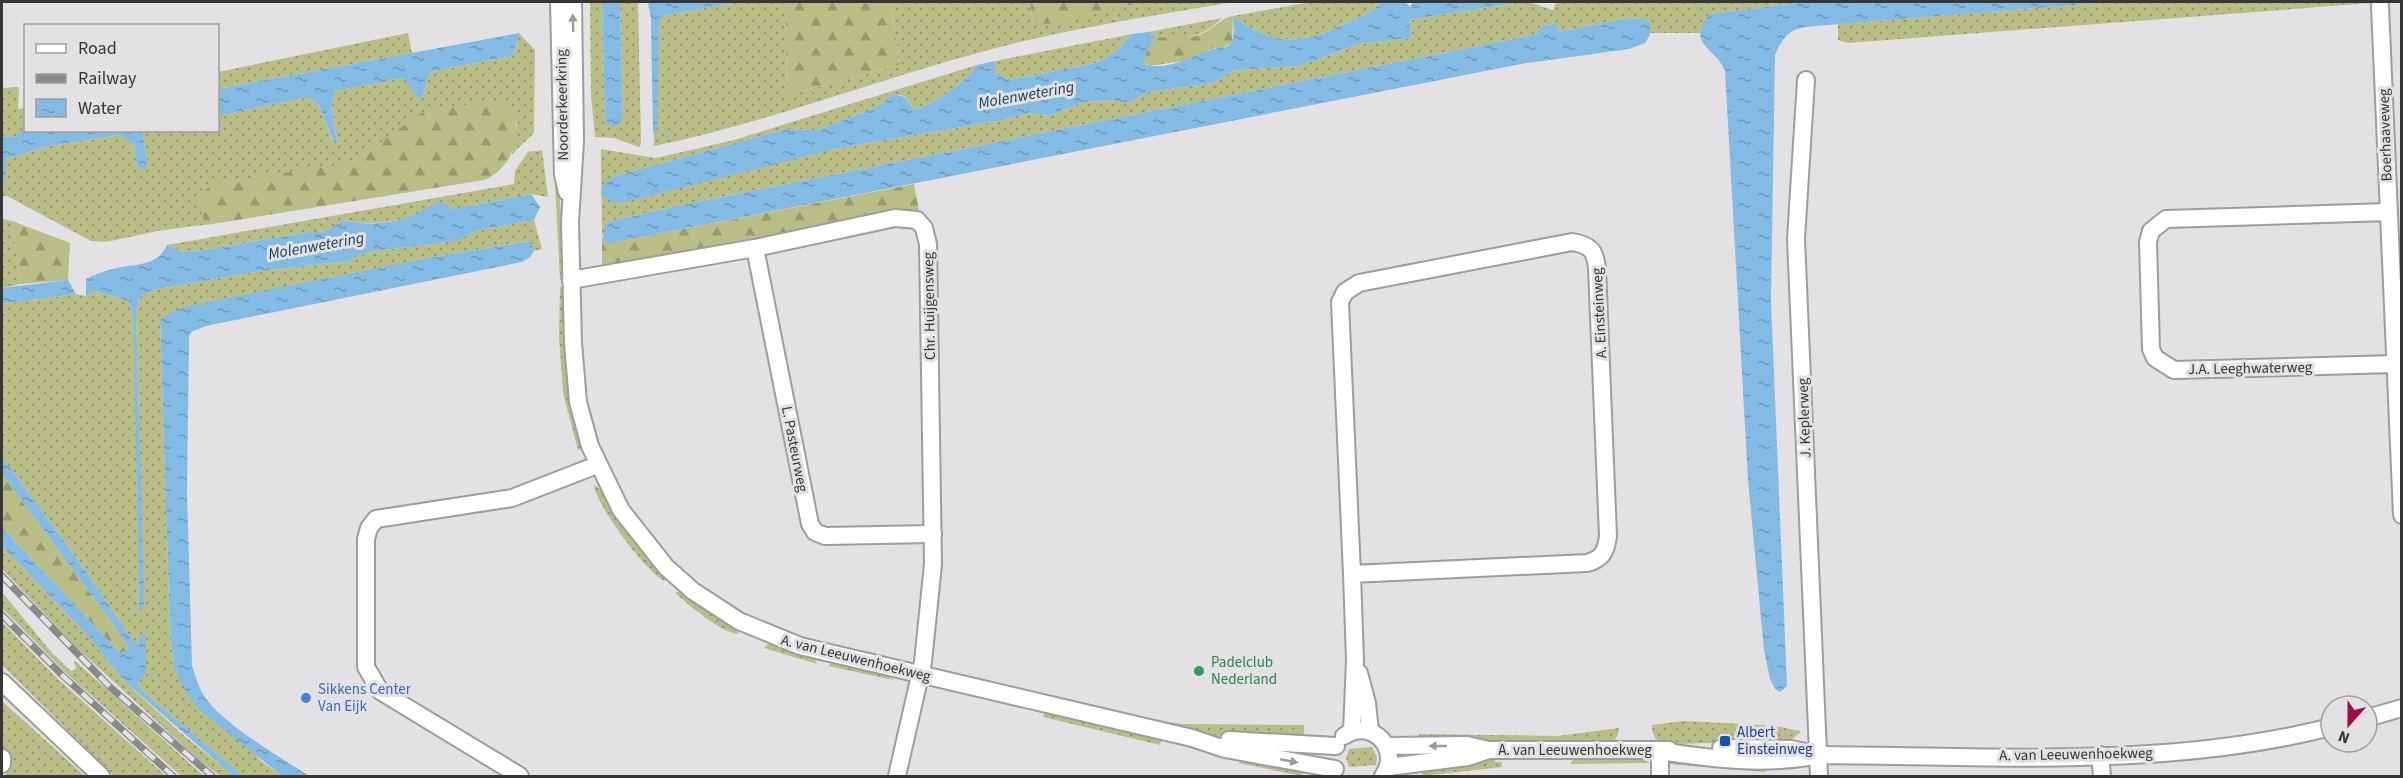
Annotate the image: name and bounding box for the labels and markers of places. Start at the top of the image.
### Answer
place label: Padelclub Nederland [1211,652,1277,690]
marker: Padelclub Nederland [1192,664,1206,678]
place label: Sikkens Center Van Eijk [318,679,412,717]
marker: Sikkens Center Van Eijk [299,691,313,705]
place label: Albert Einsteinweg [1737,722,1813,760]
marker: Albert Einsteinweg [1718,734,1732,748]

